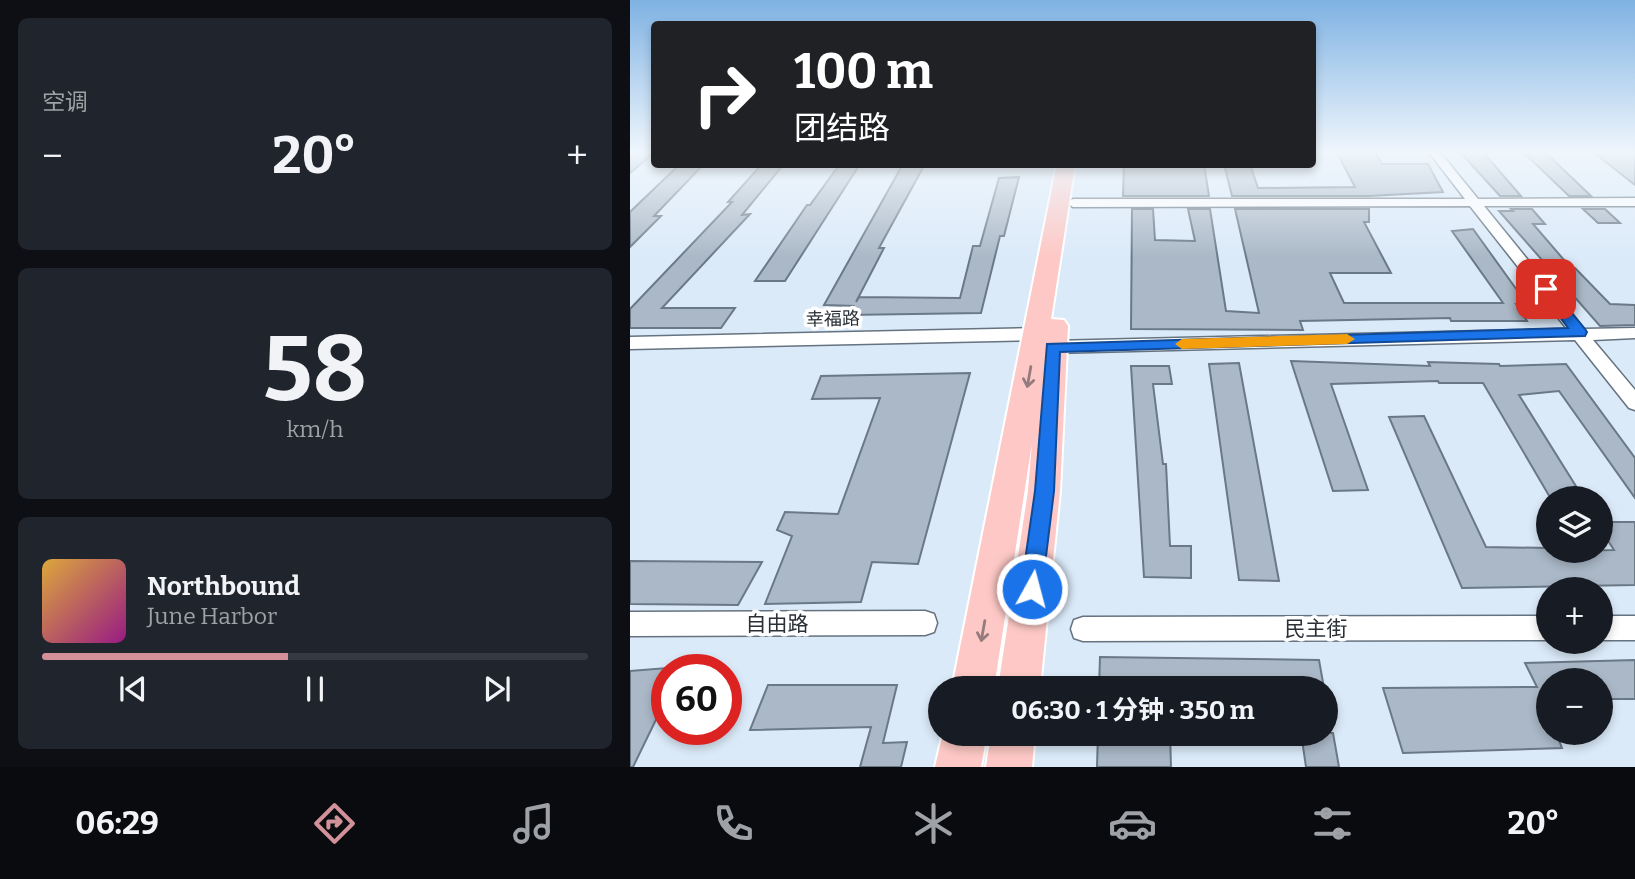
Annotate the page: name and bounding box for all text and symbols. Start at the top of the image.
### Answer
text: 100 m [794,42,933,101]
icon: right [679,49,770,140]
text: 空调 [42,88,88,116]
text: 团结路 [794,109,890,147]
text: 20° [272,124,357,187]
text: − [42,133,63,179]
text: + [566,133,588,179]
pin [1516,259,1576,319]
icon: arrive [1527,270,1565,308]
street label: 幸福路 [806,308,860,330]
text: 58 [263,315,367,424]
one-way arrow [1022,365,1035,388]
text: km/h [287,415,343,443]
map controls [1536,486,1613,745]
button: layers [1536,486,1613,563]
position arrow [995,552,1069,626]
text: Northbound [147,571,300,602]
button: + [1536,577,1613,654]
text: June Harbor [147,602,277,630]
street label: 自由路 [746,611,809,637]
street label: 民主街 [1285,616,1348,642]
one-way arrow [976,619,990,641]
speed limit sign: 60 [651,654,742,745]
button: − [1536,668,1613,745]
icon: previous [114,670,152,708]
icon: pause [296,670,334,708]
icon: next [478,670,516,708]
text: 06:30 · 1 分钟 · 350 m [1011,695,1255,726]
icon: directions [310,799,359,848]
icon: music [509,799,558,848]
icon: phone [709,799,758,848]
icon: climate [909,799,958,848]
icon: car [1108,799,1157,848]
icon: filters [1308,799,1357,848]
text: 06:29 [75,804,159,842]
text: 20° [1507,804,1560,842]

